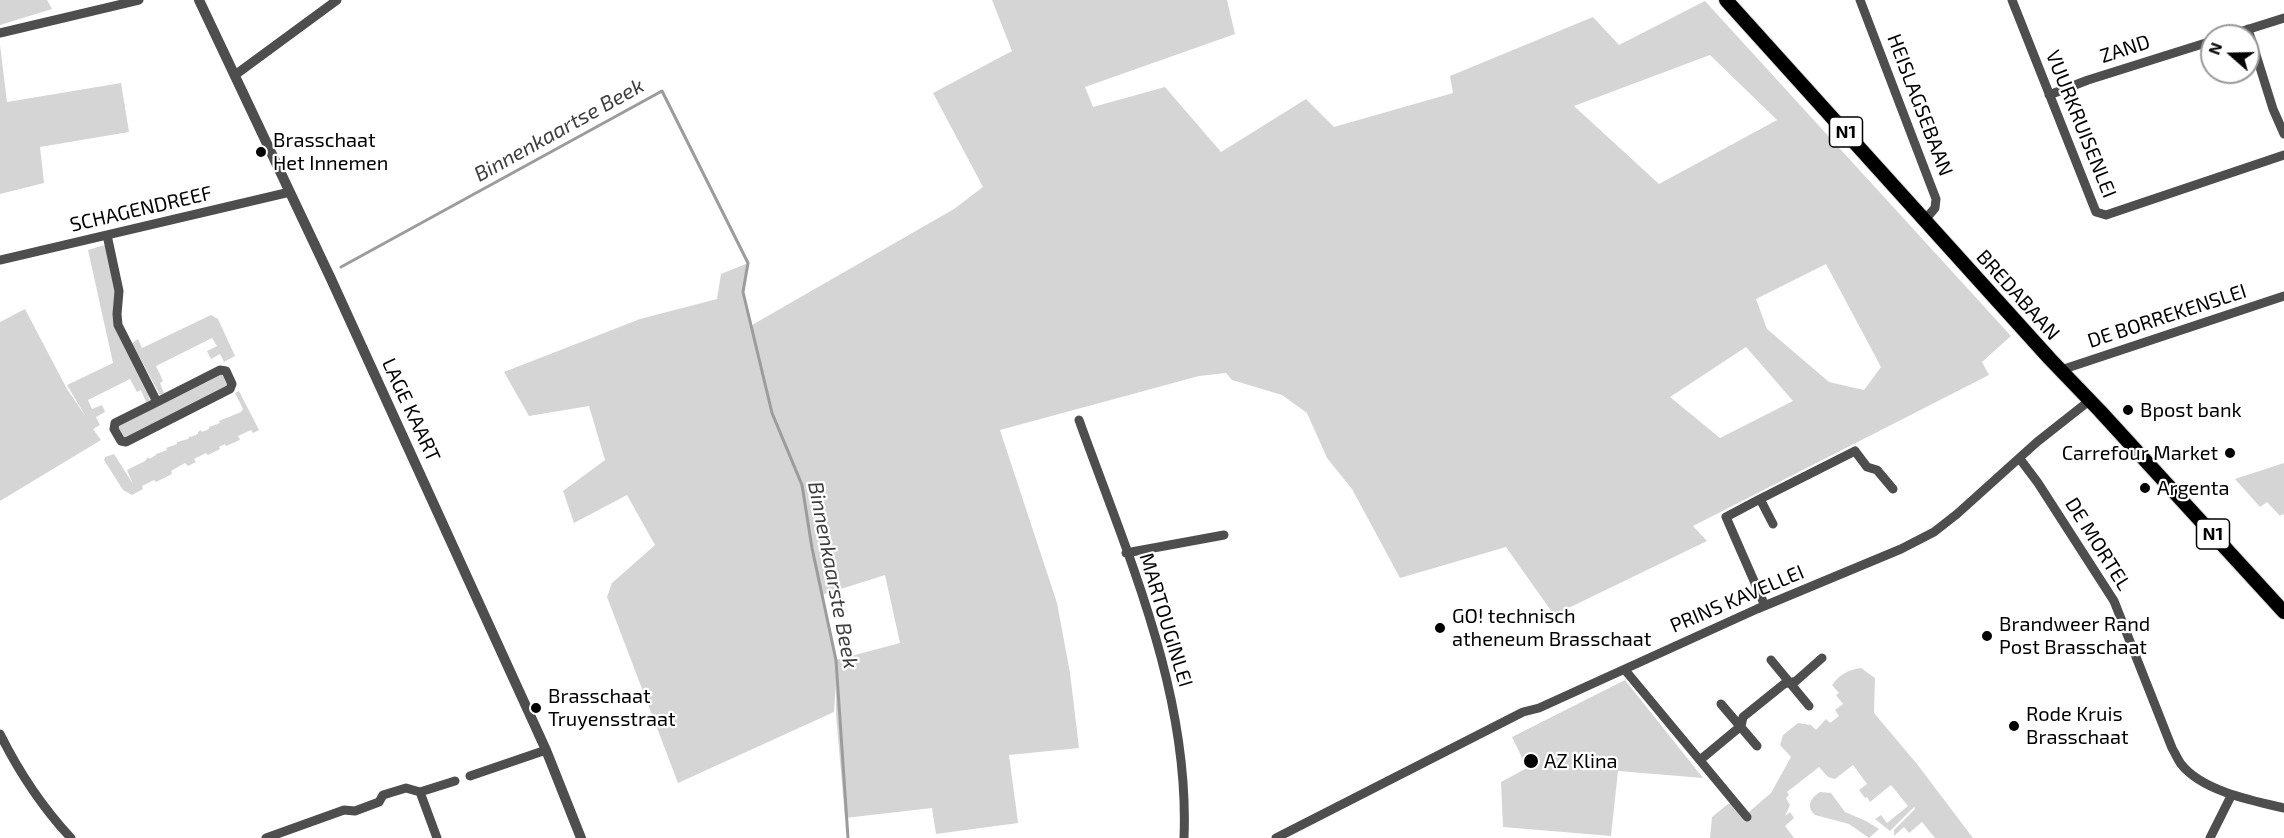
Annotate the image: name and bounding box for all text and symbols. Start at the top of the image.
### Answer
north arrow [2200,24,2260,84]
street label: ZAND [2097,30,2153,68]
street label: HEISLAGSEBAAN [1882,31,1958,179]
text: N [2204,40,2225,57]
street label: VUURKRUISENLEI [2040,47,2122,201]
water label: Binnenkaartse Beek [470,73,648,187]
road number: N1 [1830,117,1862,147]
place label: Brasschaat Het Innemen [273,128,388,175]
marker: Brasschaat Het Innemen [254,145,268,159]
street label: SCHAGENDREEF [68,181,214,237]
street label: BREDABAAN [1971,245,2065,345]
street label: DE BORREKENSLEI [2085,279,2249,353]
street label: LAGE KAART [377,354,445,466]
place label: Bpost bank [2140,398,2242,422]
marker: Bpost bank [2121,403,2135,417]
place label: Carrefour Market [2062,441,2218,465]
marker: Carrefour Market [2223,446,2237,460]
place label: Argenta [2157,476,2229,500]
water label: Binnenkaarste Beek [802,479,864,671]
marker: Argenta [2138,481,2152,495]
street label: DE MORTEL [2060,493,2136,595]
road number: N1 [2196,519,2230,549]
street label: MARTOUGINLEI [1134,550,1198,690]
street label: PRINS KAVELLEI [1666,560,1808,638]
place label: GO! technisch atheneum Brasschaat [1452,604,1651,651]
place label: Brandweer Rand Post Brasschaat [1999,612,2150,659]
marker: GO! technisch atheneum Brasschaat [1433,621,1447,635]
marker: Brandweer Rand Post Brasschaat [1980,629,1994,643]
place label: Brasschaat Truyensstraat [548,684,676,731]
marker: Brasschaat Truyensstraat [529,701,543,715]
place label: Rode Kruis Brasschaat [2026,702,2129,749]
marker: Rode Kruis Brasschaat [2007,719,2021,733]
place label: AZ Klina [1544,749,1618,773]
marker: AZ Klina [1522,752,1540,770]

